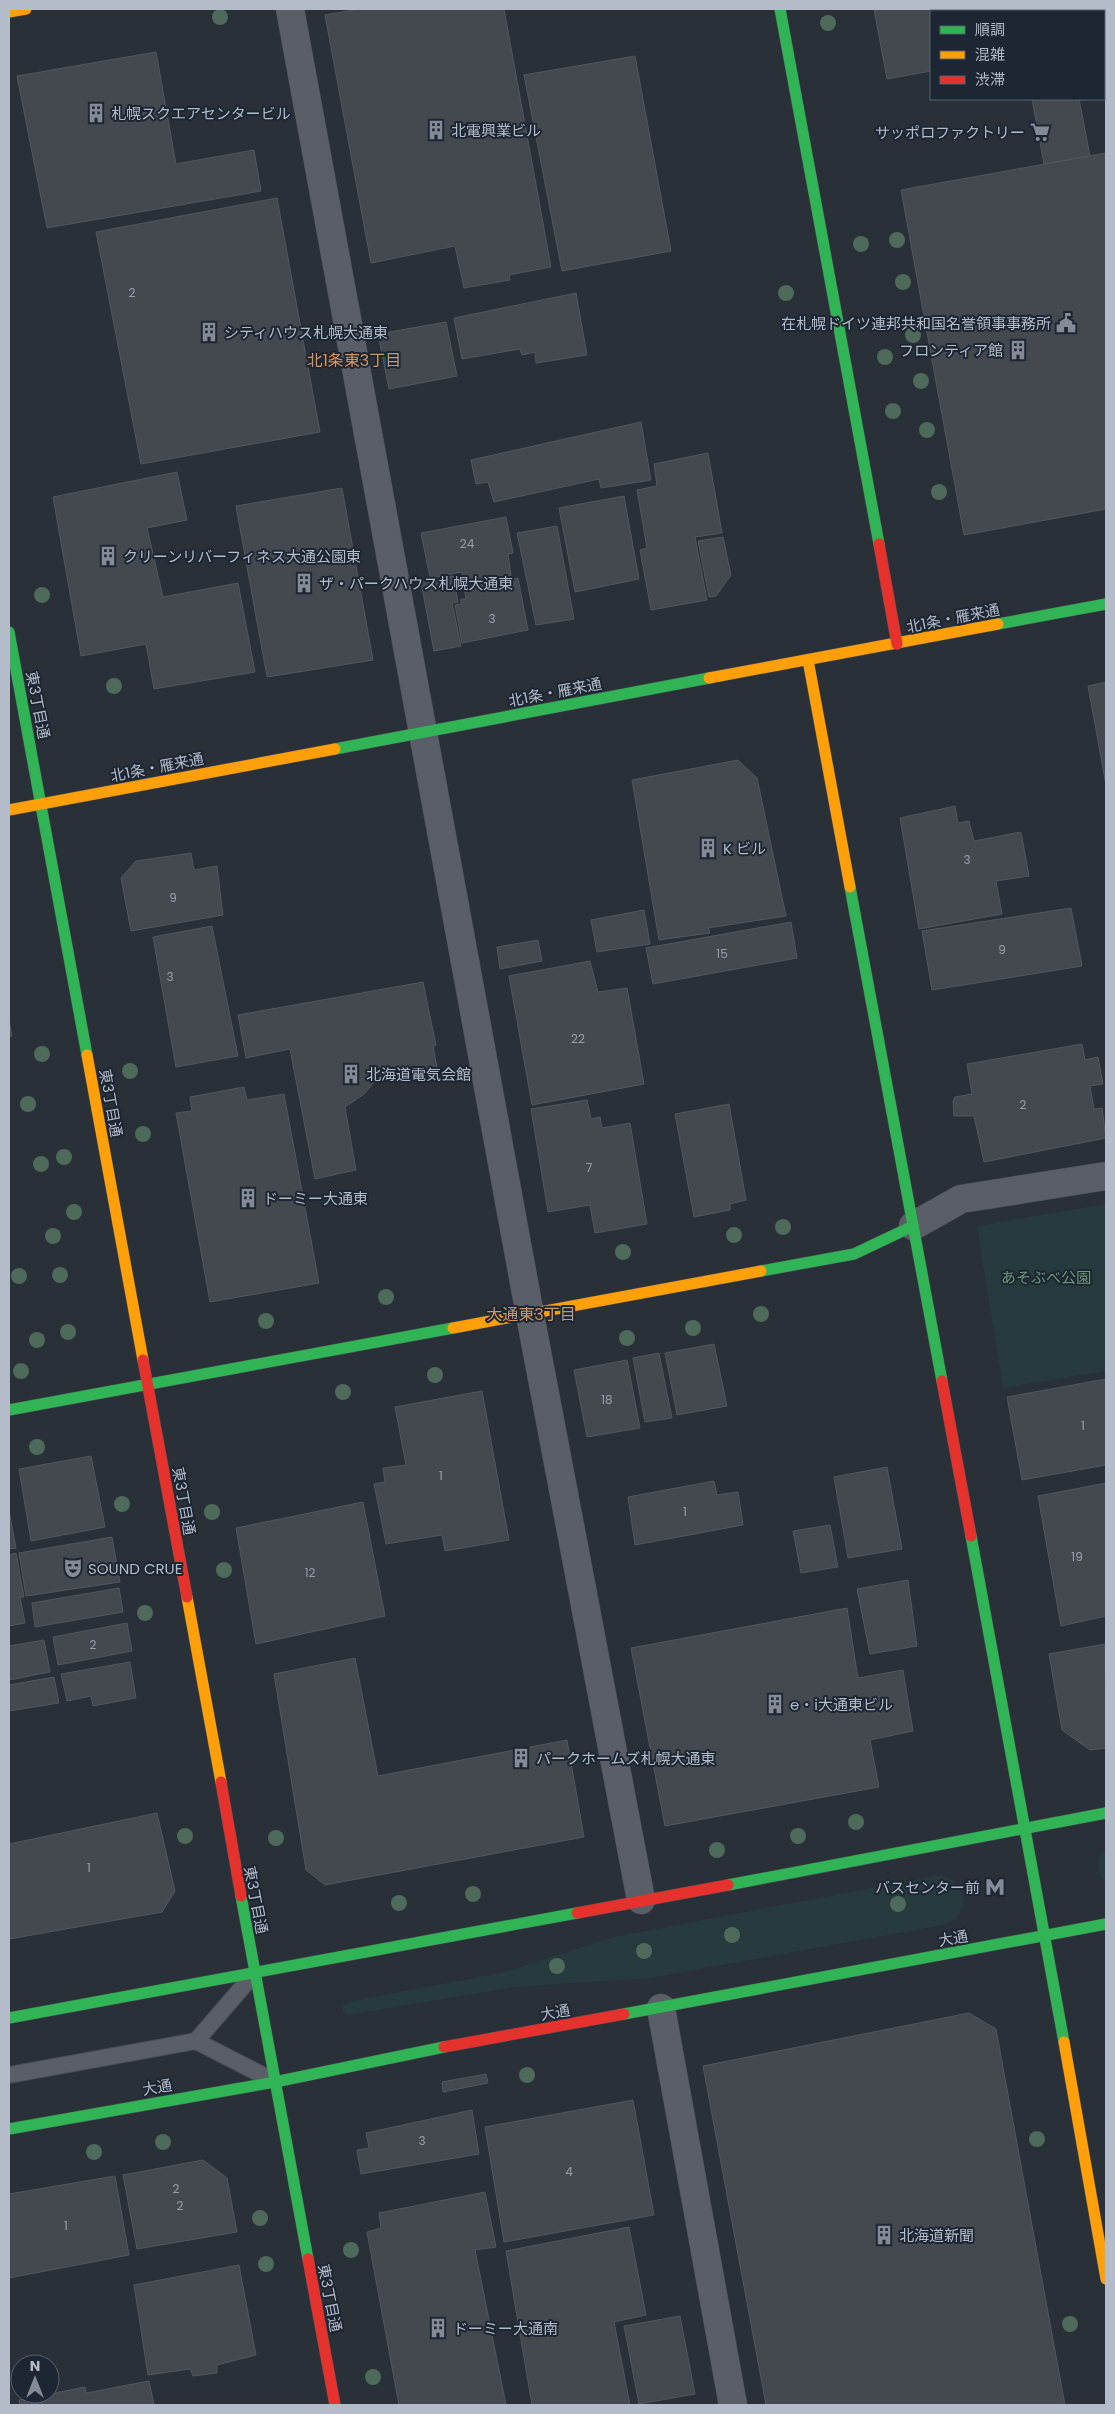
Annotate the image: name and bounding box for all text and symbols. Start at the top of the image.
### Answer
legend [930,10,1105,100]
text: 順調 [975,19,1005,40]
text: 混雑 [975,44,1005,65]
text: 渋滞 [975,69,1005,90]
building icon: 札幌スクエアセンタービル [85,102,107,124]
place label: 札幌スクエアセンタービル [111,103,291,124]
building icon: 北電興業ビル [425,119,447,141]
place label: 北電興業ビル [451,120,541,141]
supermarket icon: サッポロファクトリー [1029,121,1051,143]
place label: サッポロファクトリー [875,122,1025,143]
house number: 2 [129,284,136,301]
public building icon: 在札幌ドイツ連邦共和国名誉領事事務所 [1055,312,1077,334]
place label: 在札幌ドイツ連邦共和国名誉領事事務所 [781,313,1051,334]
building icon: シティハウス札幌大通東 [198,321,220,343]
place label: シティハウス札幌大通東 [224,322,388,343]
building icon: フロンティア館 [1007,339,1029,361]
place label: フロンティア館 [899,340,1003,361]
district label: 北1条東3丁目 [307,349,401,372]
house number: 24 [460,535,475,552]
building icon: クリーンリバーフィネス大通公園東 [97,545,119,567]
place label: クリーンリバーフィネス大通公園東 [123,546,361,567]
building icon: ザ・パークハウス札幌大通東 [293,572,315,594]
place label: ザ・パークハウス札幌大通東 [319,573,513,594]
street label: 北1条・雁来通 [904,599,1002,637]
house number: 3 [488,610,496,627]
street label: 東3丁目通 [21,669,55,741]
street label: 北1条・雁来通 [506,673,604,711]
street label: 北1条・雁来通 [108,748,206,786]
building icon: K ビル [697,837,719,859]
place label: K ビル [723,838,766,859]
house number: 3 [963,851,971,868]
house number: 9 [169,889,177,906]
house number: 9 [998,941,1006,958]
house number: 15 [716,945,728,962]
house number: 3 [166,968,174,985]
house number: 22 [571,1030,585,1047]
building icon: 北海道電気会館 [340,1063,362,1085]
place label: 北海道電気会館 [366,1064,471,1085]
street label: 東3丁目通 [95,1067,127,1139]
house number: 2 [1020,1096,1027,1113]
house number: 7 [586,1159,593,1176]
building icon: ドーミー大通東 [237,1187,259,1209]
place label: ドーミー大通東 [263,1188,368,1209]
park label: あそぶべ公園 [1001,1267,1091,1288]
district label: 大通東3丁目 [486,1303,576,1326]
house number: 18 [601,1391,613,1408]
house number: 1 [1081,1417,1085,1434]
street label: 東3丁目通 [168,1465,200,1537]
house number: 1 [439,1467,443,1484]
house number: 1 [683,1503,687,1520]
house number: 19 [1071,1548,1083,1565]
theatre icon: SOUND CRUE [62,1557,84,1579]
place label: SOUND CRUE [88,1558,182,1579]
house number: 12 [305,1564,315,1581]
house number: 2 [90,1636,97,1653]
building icon: e・i大通東ビル [764,1693,786,1715]
place label: e・i大通東ビル [790,1694,893,1715]
building icon: パークホームズ札幌大通東 [510,1747,532,1769]
place label: パークホームズ札幌大通東 [536,1748,716,1769]
house number: 1 [87,1859,91,1876]
street label: 東3丁目通 [239,1864,273,1936]
metro station icon: バスセンター前 [984,1876,1006,1898]
place label: バスセンター前 [875,1877,980,1898]
street label: 大通 [936,1925,970,1951]
street label: 大通 [538,1999,572,2025]
street label: 大通 [140,2074,174,2100]
house number: 3 [418,2132,426,2149]
house number: 4 [565,2163,573,2180]
house number: 2 [173,2180,180,2197]
house number: 2 [177,2197,184,2214]
house number: 1 [64,2217,68,2234]
building icon: 北海道新聞 [873,2224,895,2246]
place label: 北海道新聞 [899,2225,974,2246]
street label: 東3丁目通 [313,2262,347,2334]
building icon: ドーミー大通南 [427,2317,449,2339]
place label: ドーミー大通南 [453,2318,558,2339]
north arrow [10,2354,60,2404]
text: N [30,2356,40,2376]

